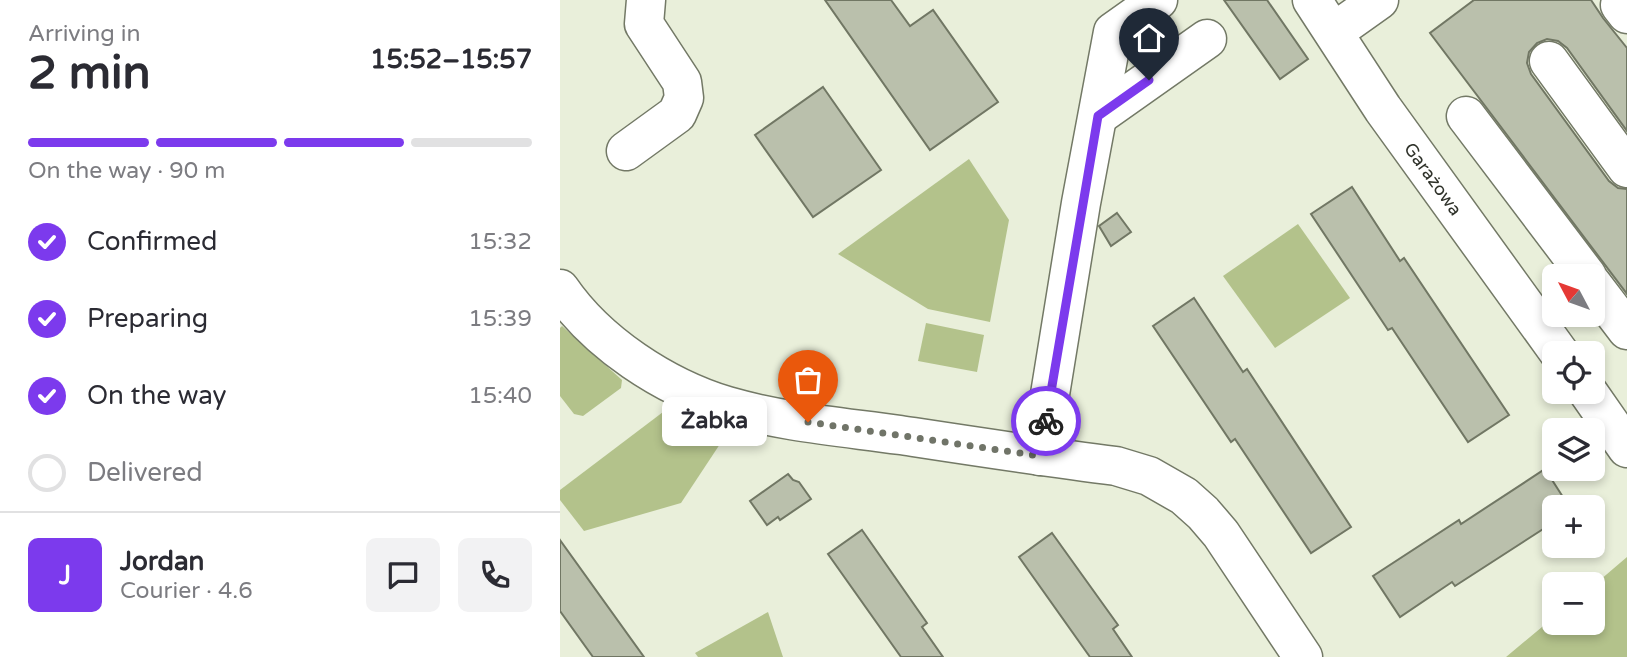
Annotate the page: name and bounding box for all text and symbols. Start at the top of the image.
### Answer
pin [1119,8,1179,80]
icon: home [1130,19,1168,57]
text: Arriving in [28,20,141,48]
text: 15:52–15:57 [370,44,532,75]
text: 2 min [28,46,151,101]
street label: Garażowa [1399,138,1467,220]
text: On the way · 90 m [28,157,225,185]
icon: check [28,223,66,261]
text: Confirmed [87,226,217,257]
text: 15:32 [468,228,532,256]
north arrow [1542,264,1605,327]
map controls [1542,264,1605,635]
icon: check [28,300,66,338]
text: Preparing [87,303,208,334]
text: 15:39 [468,305,532,333]
button: locate [1542,341,1605,404]
pin [778,350,838,422]
icon: bag [789,361,827,399]
icon: check [28,377,66,415]
text: On the way [87,380,227,411]
text: 15:40 [468,382,532,410]
courier [1011,386,1081,456]
callout: Żabka [661,398,766,446]
icon: bike [1027,402,1065,440]
text: Żabka [681,407,748,435]
button: layers [1542,418,1605,481]
text: Delivered [87,457,203,488]
button: + [1542,495,1605,558]
button: chat [366,538,440,612]
button: phone [458,538,532,612]
text: Jordan [120,546,204,577]
text: J [59,560,71,591]
button: − [1542,572,1605,635]
text: Courier · 4.6 [120,577,253,605]

